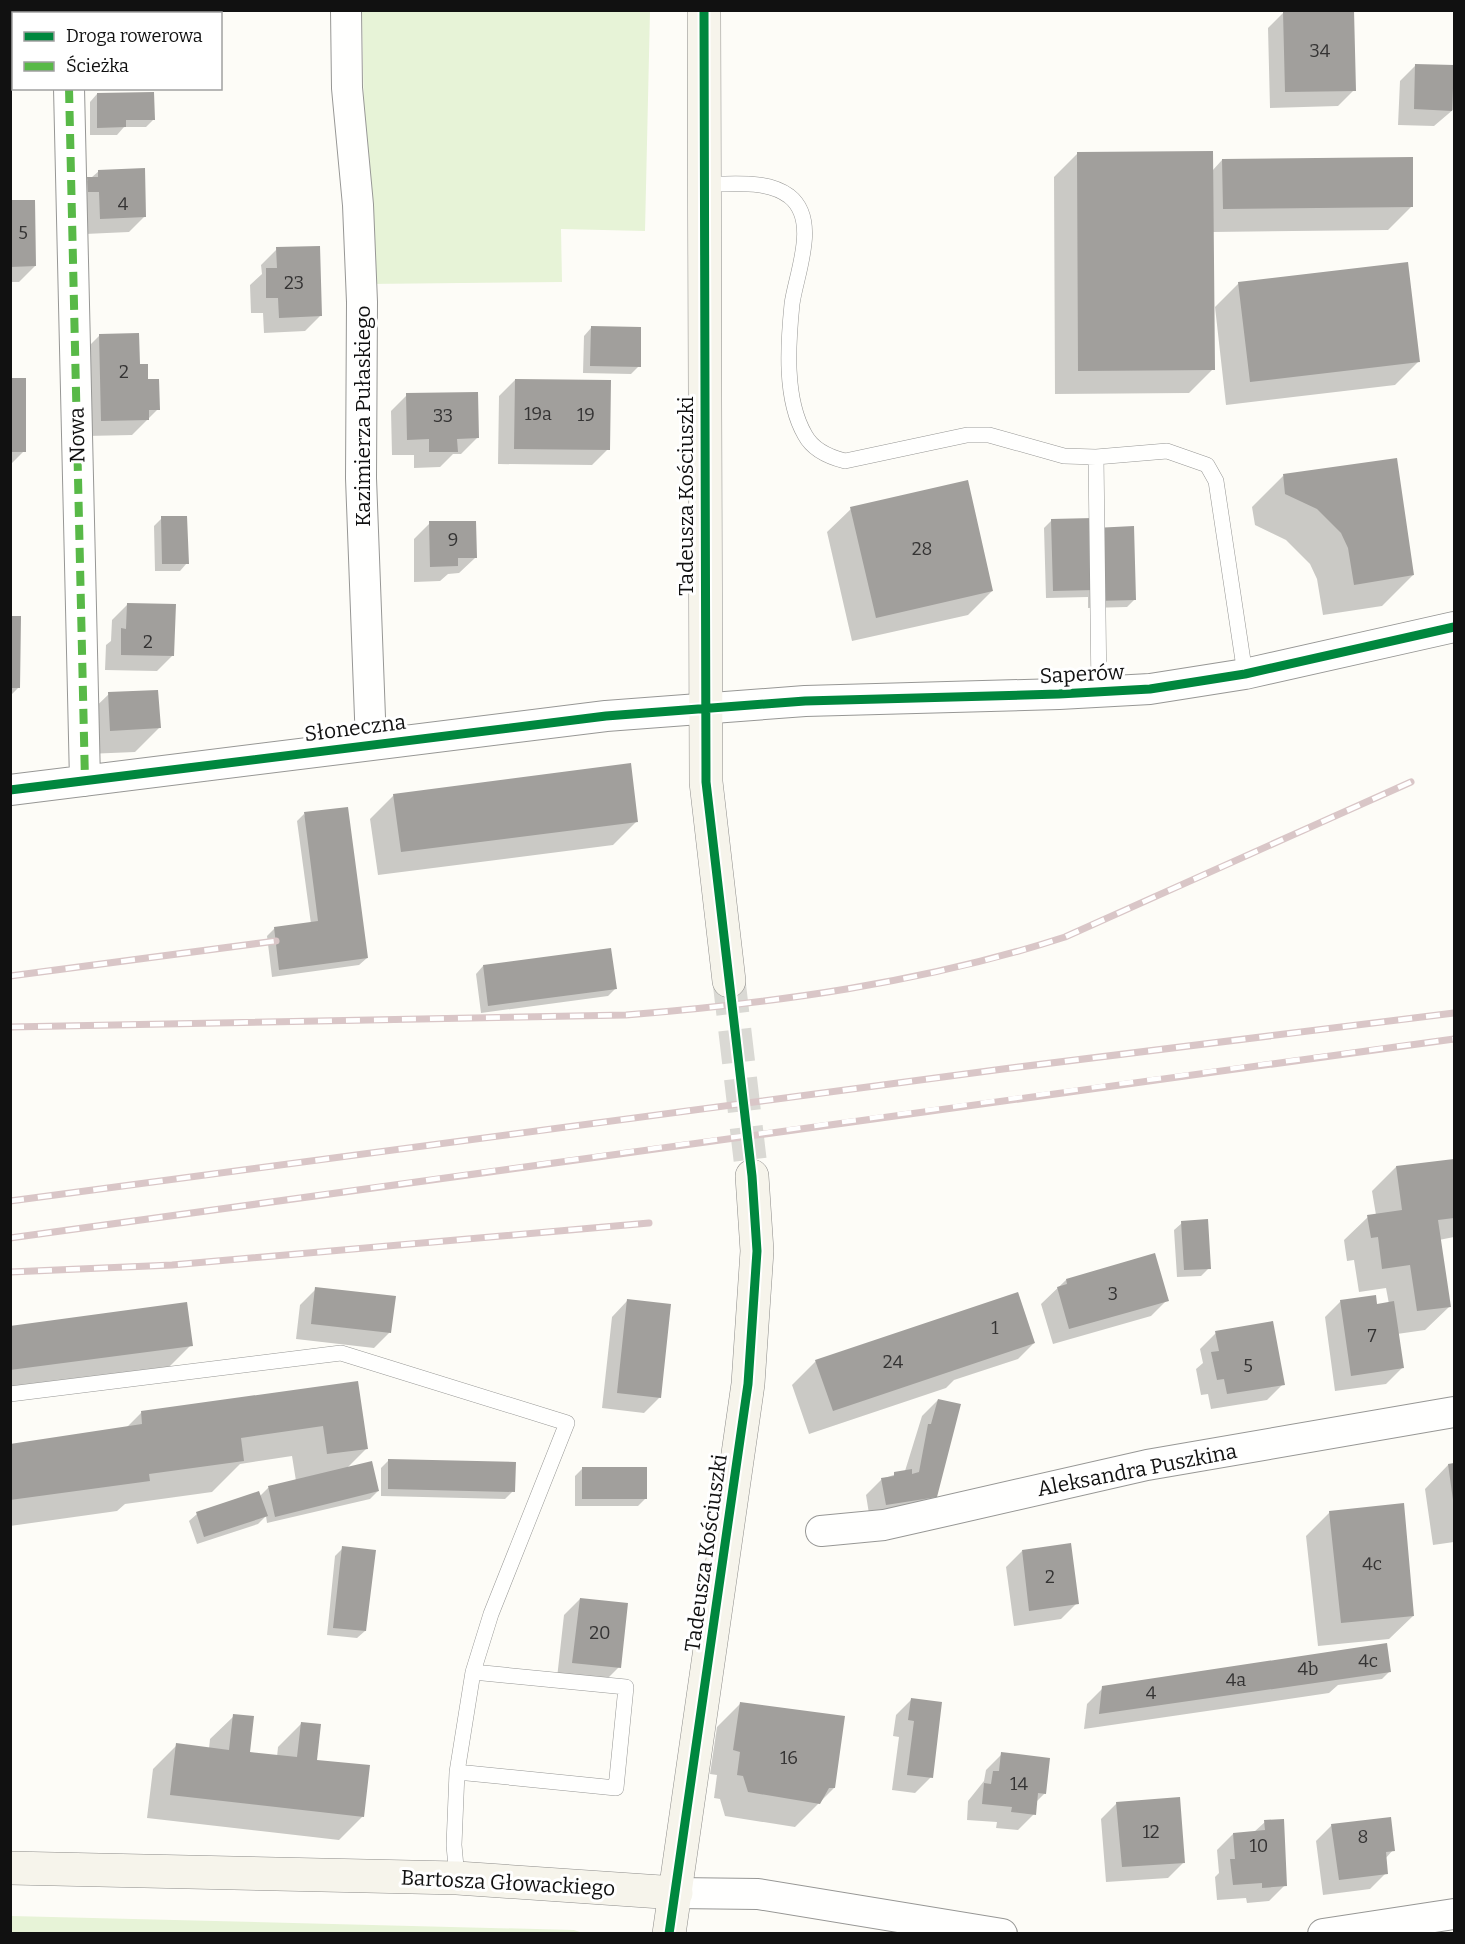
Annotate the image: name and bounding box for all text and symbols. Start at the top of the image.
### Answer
legend [12,12,222,90]
text: Droga rowerowa [66,25,203,47]
house number: 34 [1310,40,1331,62]
text: Ścieżka [66,55,129,77]
house number: 4 [118,193,129,215]
house number: 5 [18,222,28,244]
house number: 23 [284,272,304,294]
street label: Kazimierza Pułaskiego [350,305,376,527]
house number: 2 [119,361,129,383]
street label: Tadeusza Kościuszki [673,396,699,596]
house number: 19a [524,403,552,425]
house number: 19 [577,404,595,426]
house number: 33 [433,405,453,427]
street label: Nowa [64,406,90,463]
house number: 9 [448,529,458,551]
house number: 28 [912,538,932,560]
house number: 2 [143,631,153,653]
street label: Saperów [1039,659,1125,689]
street label: Słoneczna [303,709,408,747]
house number: 3 [1108,1283,1118,1305]
house number: 1 [991,1317,999,1339]
house number: 7 [1367,1325,1377,1347]
house number: 24 [883,1351,904,1373]
house number: 5 [1243,1355,1253,1377]
street label: Aleksandra Puszkina [1035,1438,1240,1502]
street label: Tadeusza Kościuszki [679,1452,733,1654]
house number: 4c [1362,1553,1382,1575]
house number: 2 [1045,1566,1055,1588]
house number: 20 [589,1622,611,1644]
house number: 4c [1358,1650,1378,1672]
house number: 4b [1298,1658,1318,1680]
house number: 4a [1226,1669,1246,1691]
house number: 4 [1146,1682,1157,1704]
house number: 16 [780,1747,798,1769]
house number: 14 [1010,1773,1028,1795]
house number: 12 [1142,1821,1160,1843]
house number: 8 [1358,1826,1368,1848]
house number: 10 [1250,1835,1268,1857]
street label: Bartosza Głowackiego [400,1864,616,1902]

